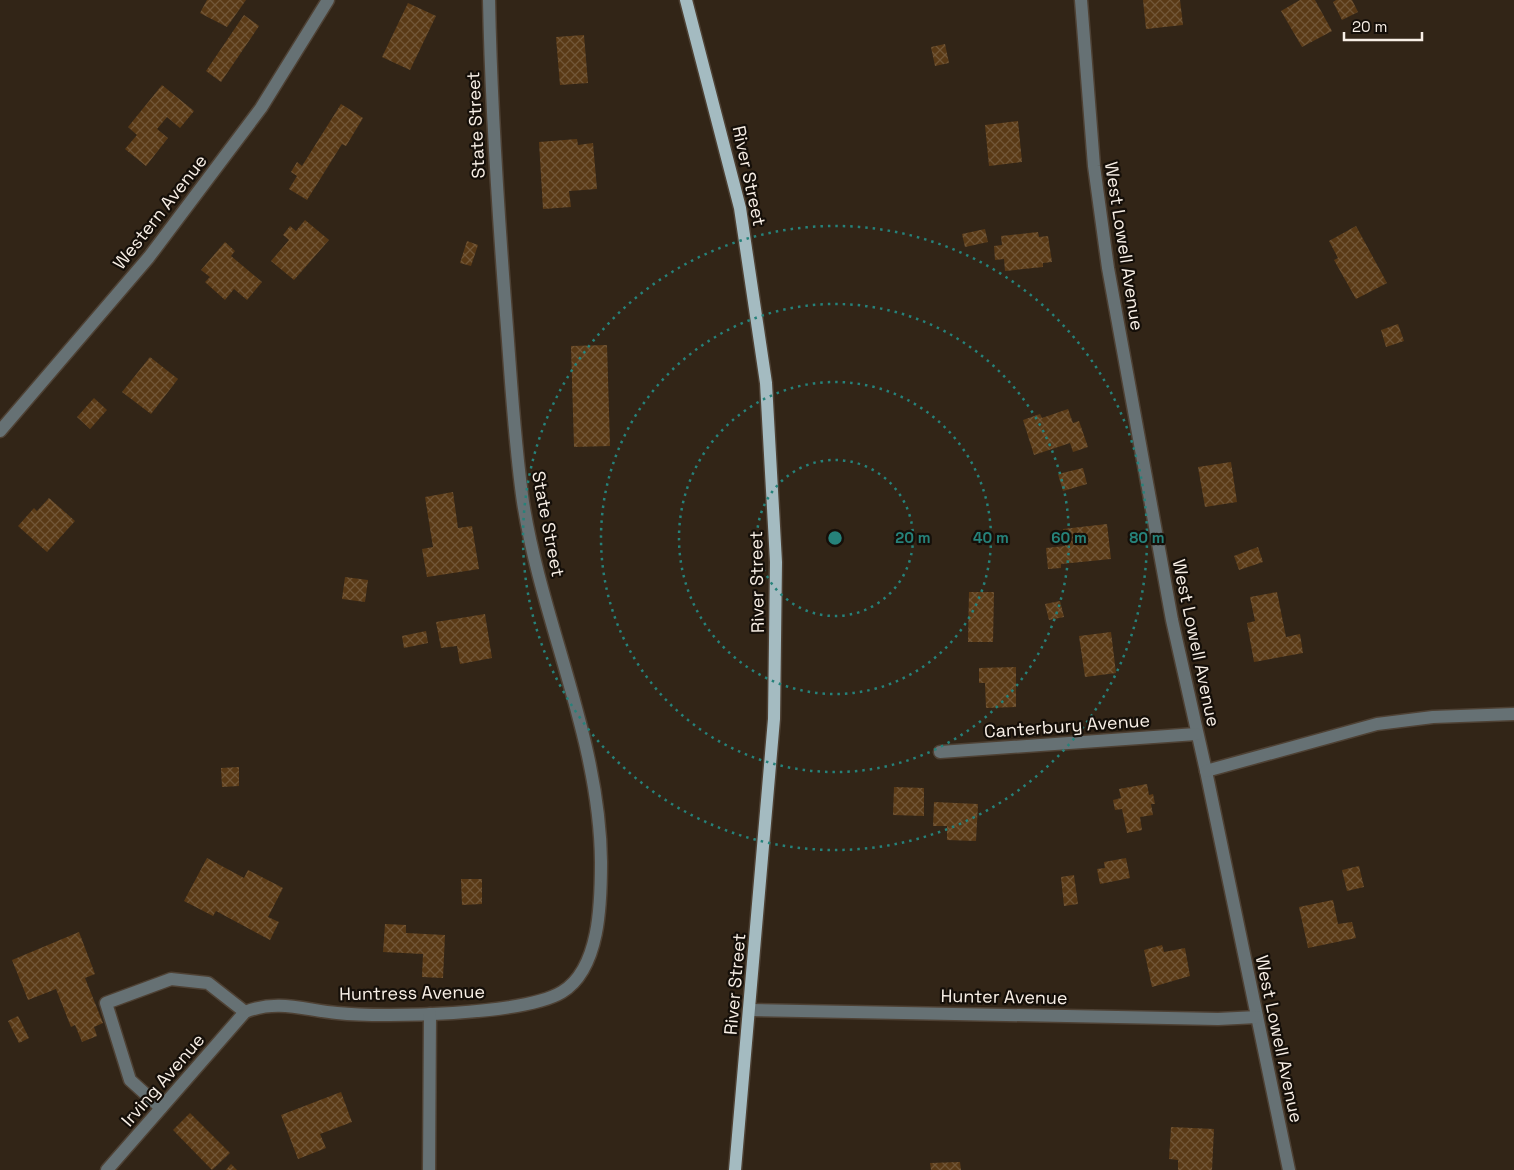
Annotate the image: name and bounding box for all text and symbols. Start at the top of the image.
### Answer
scale bar [1344,10,1422,42]
text: 20 m [1352,17,1387,36]
street label: State Street [461,71,490,179]
street label: River Street [728,124,771,228]
street label: Western Avenue [108,150,212,274]
street label: West Lowell Avenue [1100,160,1149,332]
street label: State Street [527,469,570,579]
text: 20 m [895,528,931,547]
text: 40 m [973,528,1009,547]
text: 60 m [1051,528,1087,547]
text: 80 m [1129,528,1165,547]
centre of rings [826,529,844,547]
street label: River Street [744,531,769,633]
street label: West Lowell Avenue [1167,557,1225,729]
street label: Canterbury Avenue [983,708,1151,743]
street label: River Street [719,932,750,1036]
street label: West Lowell Avenue [1250,953,1308,1125]
street label: Huntress Avenue [339,980,485,1005]
street label: Hunter Avenue [940,984,1068,1009]
street label: Irving Avenue [116,1028,209,1131]

